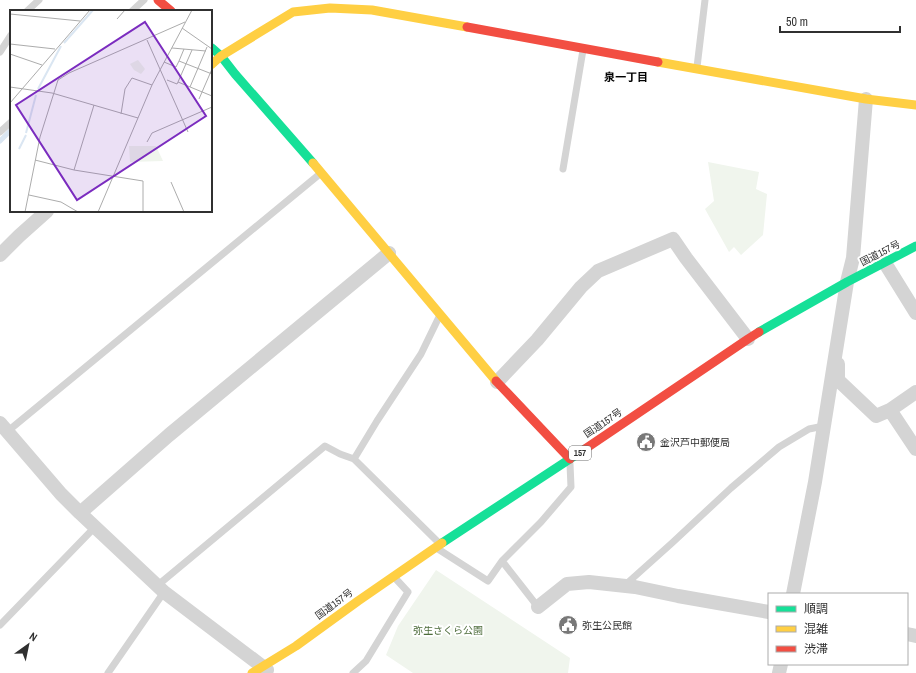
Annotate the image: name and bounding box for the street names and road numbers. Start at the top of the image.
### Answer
street label: 国道157号 [858,237,902,269]
street label: 国道157号 [581,405,625,441]
road number: 157 [569,446,591,460]
street label: 国道157号 [313,586,355,622]

